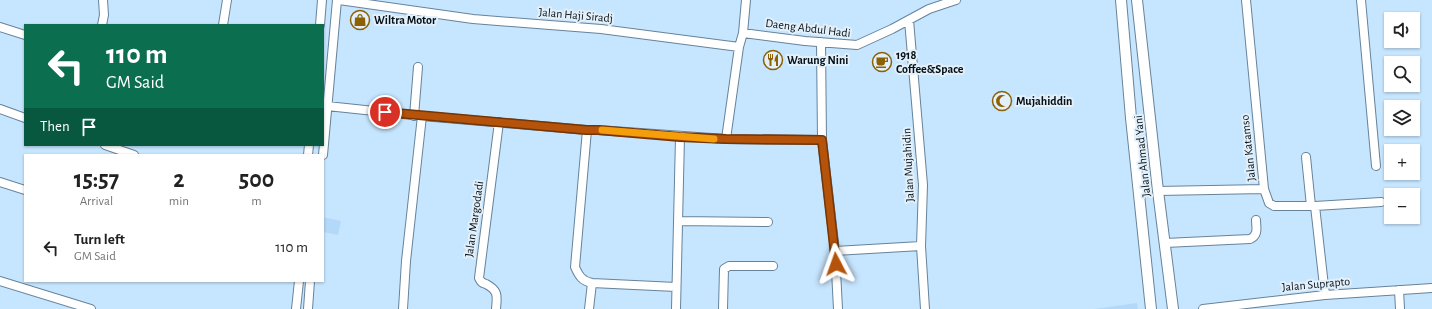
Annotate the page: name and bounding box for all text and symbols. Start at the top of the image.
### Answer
street label: Jalan Haji Siradj [538,6,614,25]
shop icon: Wiltra Motor [349,9,371,31]
map controls [1384,12,1420,224]
button: sound [1384,12,1420,48]
place label: Wiltra Motor [374,14,437,26]
street label: Daeng Abdul Hadi [765,17,851,39]
icon: left [40,40,92,92]
text: 110 m [106,41,168,69]
restaurant icon: Warung Nini [762,49,784,71]
place label: 1918 Coffee&Space [896,49,964,75]
cafe icon: 1918 Coffee&Space [871,51,893,73]
place label: Warung Nini [787,54,848,66]
button: search [1384,56,1420,92]
text: GM Said [106,74,164,92]
mosque icon: Mujahiddin [991,90,1013,112]
pin [368,95,402,129]
place label: Mujahiddin [1016,95,1072,108]
button: layers [1384,100,1420,136]
icon: arrive [374,101,396,123]
street label: Jalan Katamso [1239,114,1257,182]
street label: Jalan Ahmad Yani [1132,115,1152,197]
icon: arrive [78,116,100,138]
text: Then [40,119,70,134]
street label: Jalan Mujahidin [900,128,917,202]
button: + [1384,144,1420,180]
text: 15:57 [74,168,119,192]
text: 2 [173,168,185,192]
text: 500 [239,168,274,192]
street label: Jalan Margodadi [463,180,485,258]
button: − [1384,188,1420,224]
text: Arrival [80,195,113,208]
text: min [169,195,189,208]
text: m [251,195,262,208]
text: Turn left [74,232,125,247]
icon: left [40,237,62,259]
text: 110 m [275,240,308,255]
position arrow [815,243,857,285]
text: GM Said [74,250,116,263]
street label: Jalan Suprapto [1281,275,1351,293]

